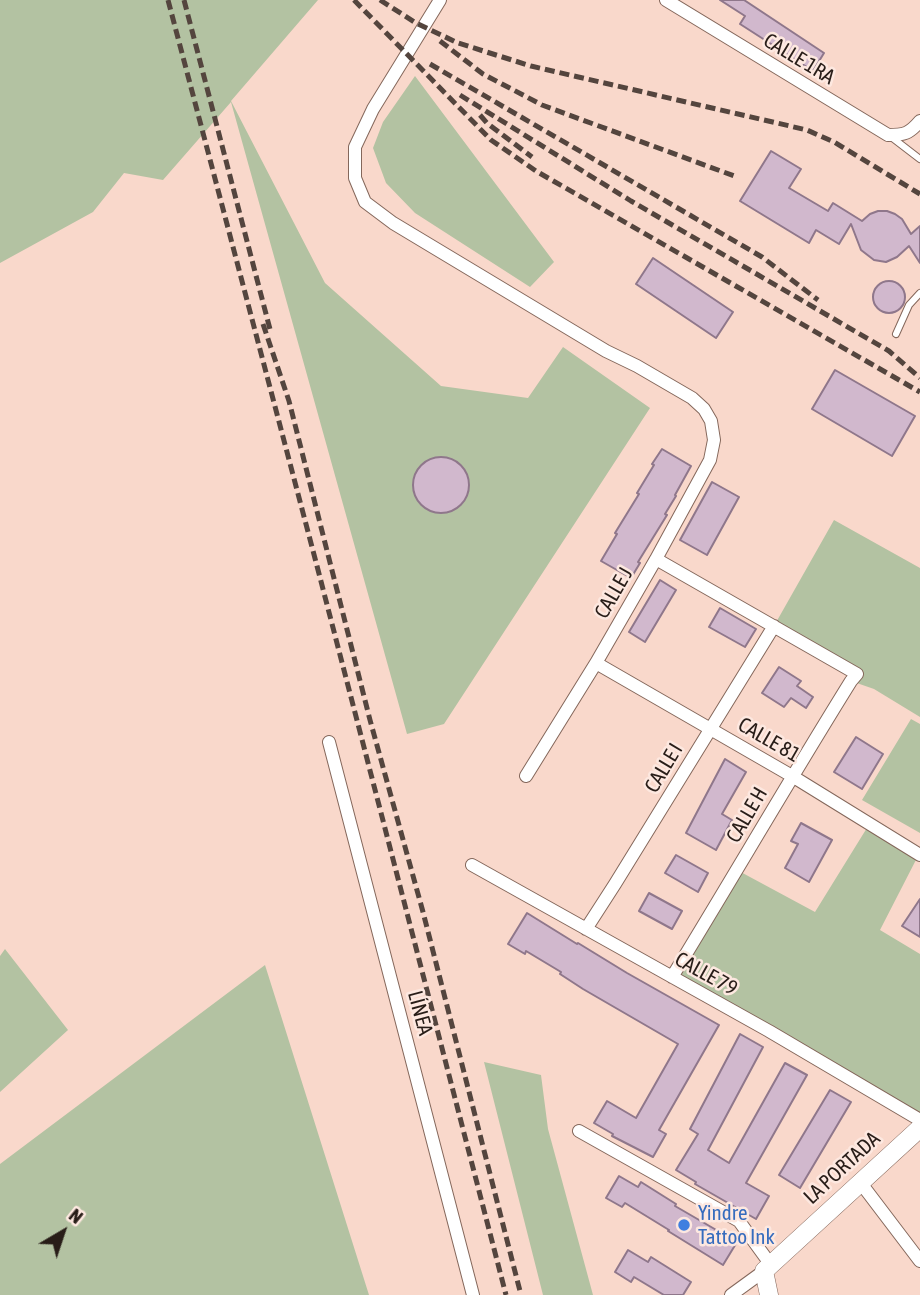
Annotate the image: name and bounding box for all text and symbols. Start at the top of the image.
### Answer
street label: CALLE 1RA [759,28,839,90]
street label: CALLE J [589,563,639,623]
street label: CALLE 81 [733,712,805,768]
street label: CALLE I [640,739,688,797]
street label: CALLE H [721,783,773,847]
street label: CALLE 79 [670,947,742,1001]
street label: LÍNEA [402,988,438,1038]
street label: LA PORTADA [799,1126,885,1210]
north arrow [28,1197,98,1267]
place label: Yindre Tattoo Ink [698,1200,775,1250]
text: N [65,1204,87,1228]
marker: Yindre Tattoo Ink [676,1217,692,1233]

